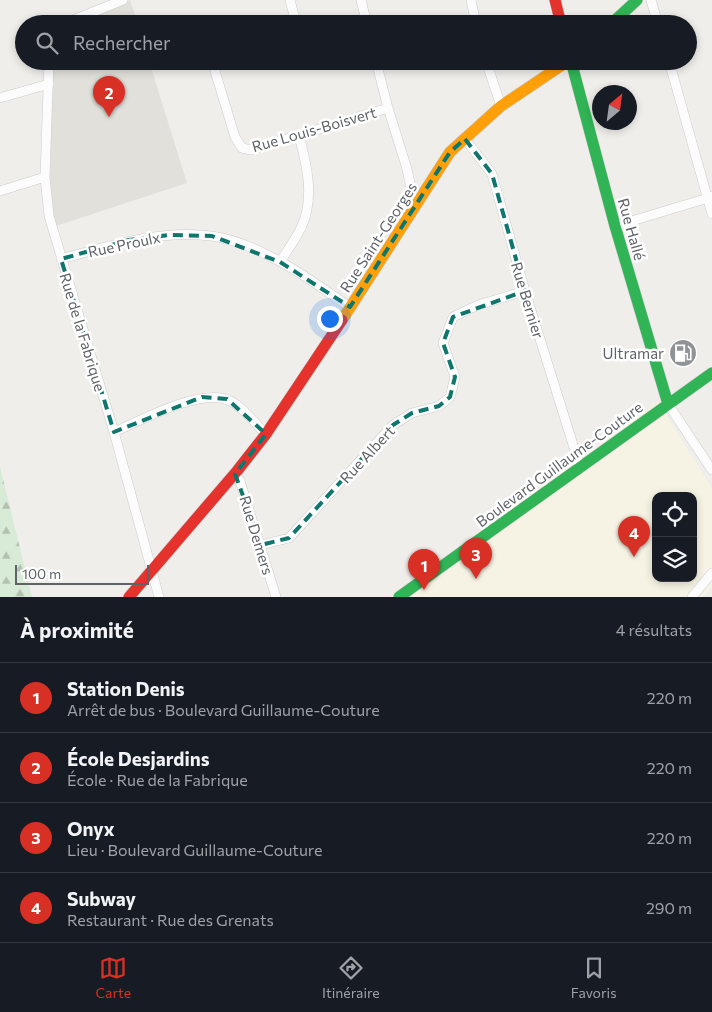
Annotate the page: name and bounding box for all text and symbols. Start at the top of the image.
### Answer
search box [15,15,697,70]
icon: search [33,29,61,57]
text: Rechercher [73,31,171,54]
pin: 2 [93,76,125,117]
north arrow [592,85,637,130]
street label: Rue Louis-Boisvert [250,103,378,155]
street label: Rue Saint-Georges [336,179,420,295]
street label: Rue Hallé [615,196,649,262]
street label: Rue Proulx [86,228,162,260]
street label: Rue Bernier [508,260,548,340]
street label: Rue de la Fabrique [56,271,110,394]
your location [317,306,343,332]
fuel station icon: Ultramar [668,338,698,368]
place label: Ultramar [602,344,664,362]
street label: Boulevard Guillaume-Couture [472,397,646,530]
street label: Rue Albert [336,421,398,487]
map controls [652,492,697,582]
button: locate [652,492,697,537]
street label: Rue Demers [236,493,278,577]
pin: 4 [618,516,650,557]
button: layers [652,537,697,582]
pin: 3 [460,538,492,579]
pin: 1 [408,549,440,590]
scale bar [15,562,149,585]
text: 100 m [22,565,61,582]
text: À proximité [20,617,134,642]
text: 4 résultats [616,620,692,639]
text: Station Denis [67,677,185,700]
text: 1 [32,688,40,707]
text: 220 m [647,688,692,707]
text: Arrêt de bus · Boulevard Guillaume-Couture [67,700,380,719]
text: École Desjardins [67,747,210,770]
text: 2 [31,758,41,777]
text: 220 m [647,758,692,777]
text: École · Rue de la Fabrique [67,770,248,789]
text: Onyx [67,817,114,840]
text: 3 [31,828,41,847]
text: 220 m [647,828,692,847]
text: Lieu · Boulevard Guillaume-Couture [67,840,322,859]
text: Subway [67,887,136,910]
text: 4 [31,898,41,917]
text: 290 m [646,898,692,917]
text: Restaurant · Rue des Grenats [67,910,274,929]
tab: Carte [95,954,131,1001]
tab: Itinéraire [322,954,380,1001]
tab: Favoris [571,954,617,1001]

